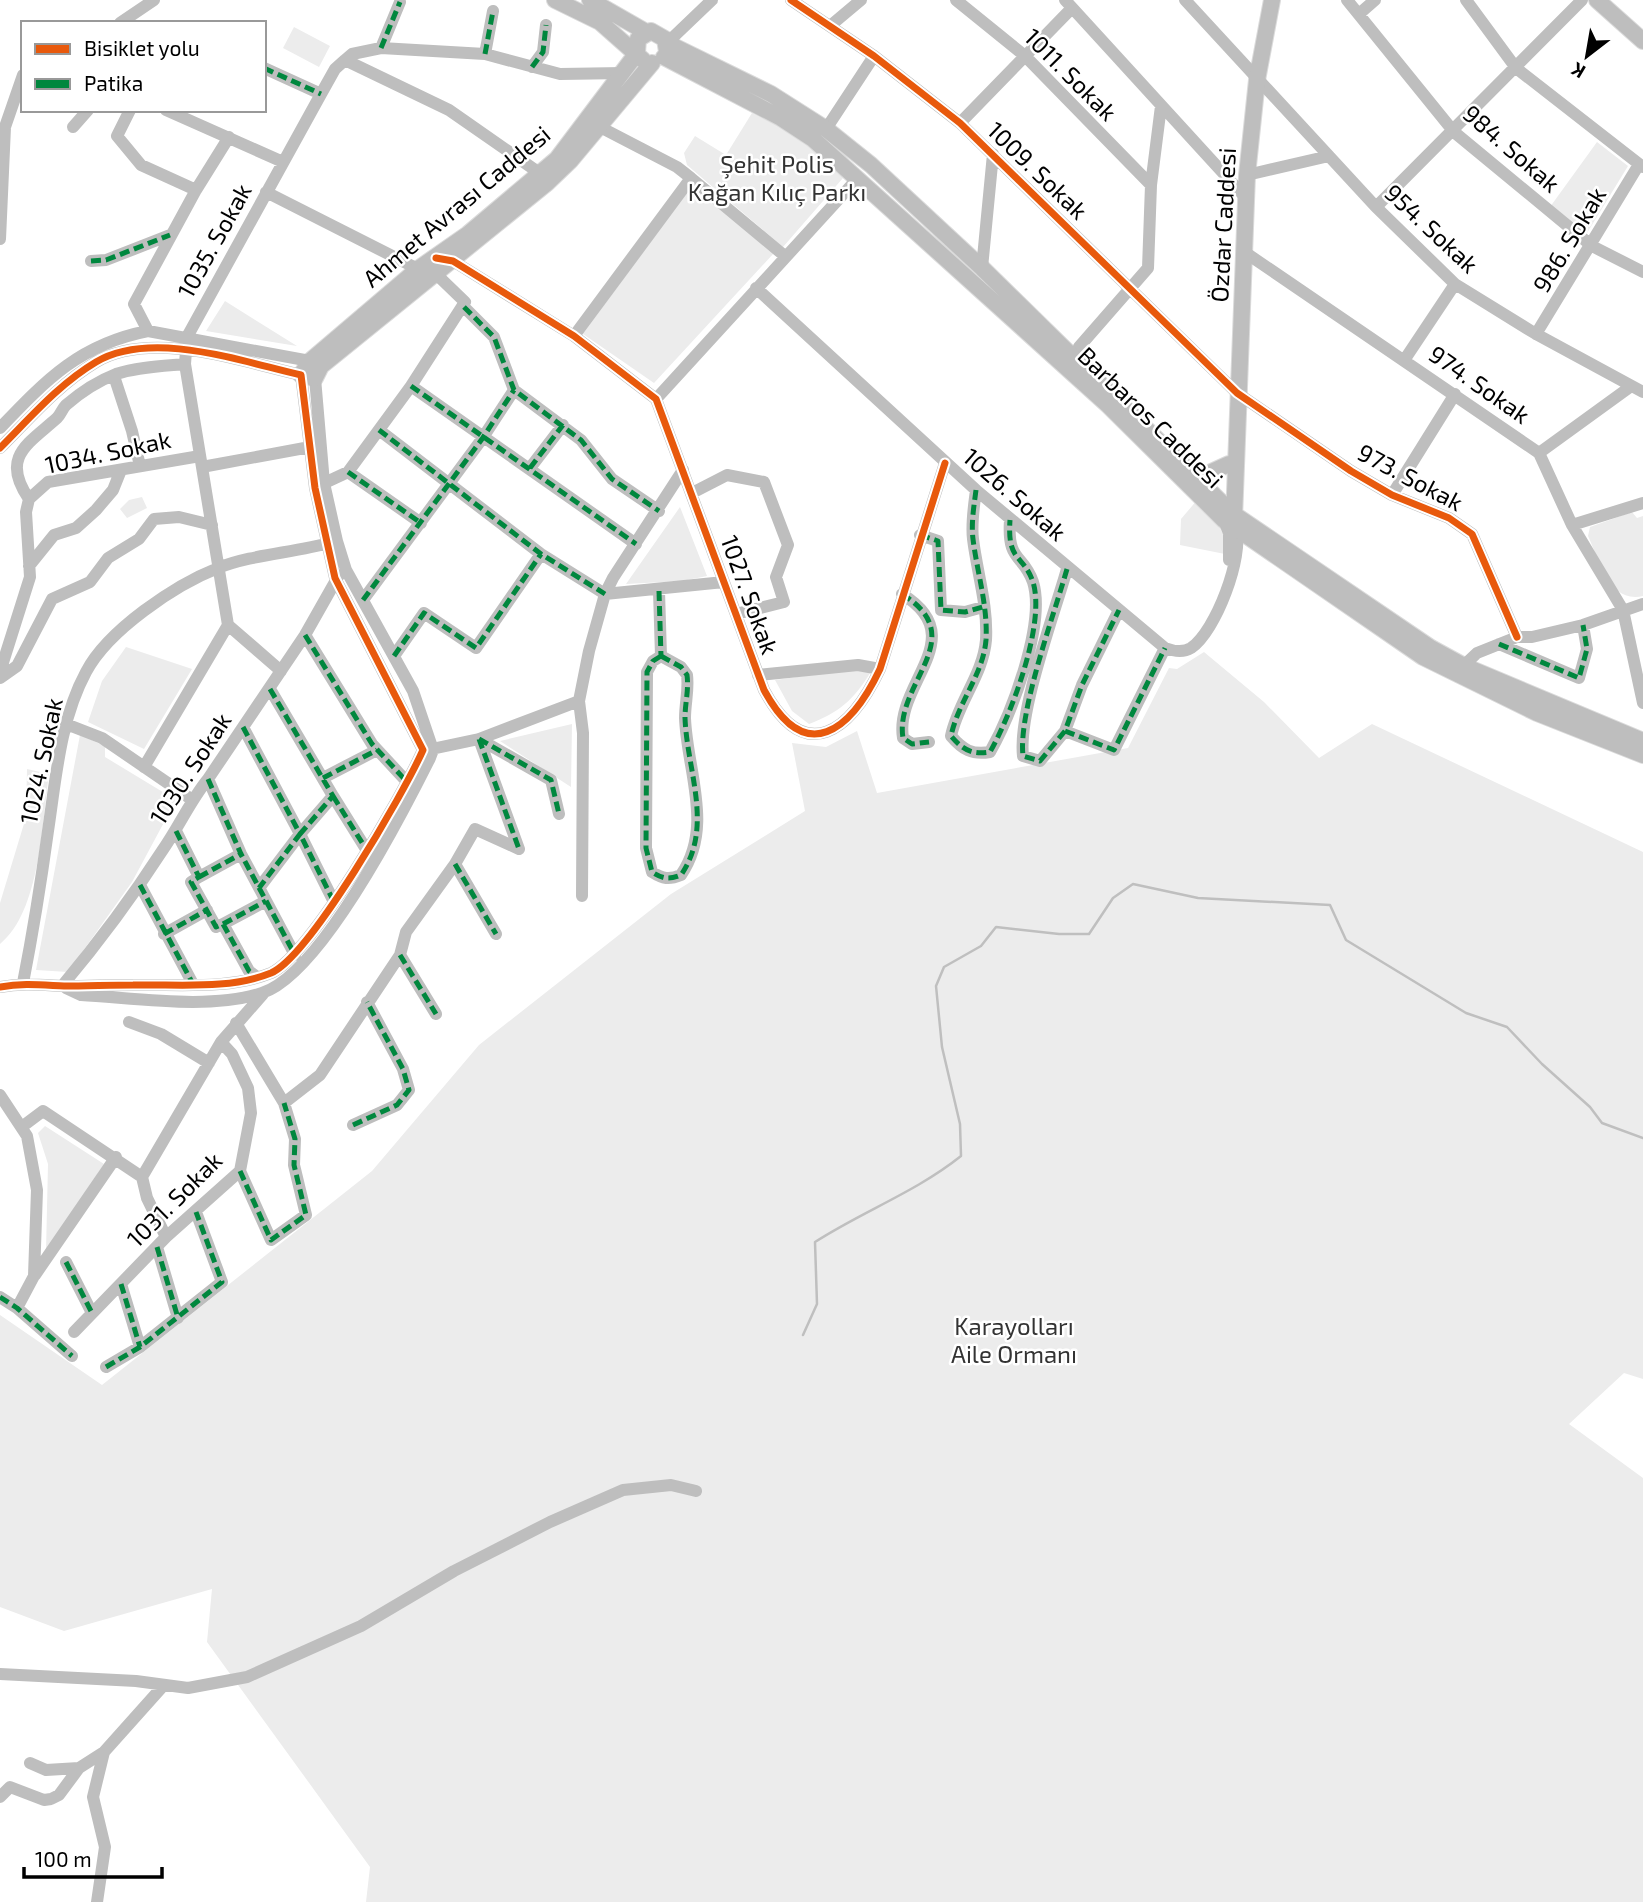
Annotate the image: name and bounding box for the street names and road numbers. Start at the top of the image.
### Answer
street label: 1011. Sokak [1019,22,1123,126]
street label: 984. Sokak [1458,98,1566,198]
street label: 1009. Sokak [982,115,1094,225]
street label: Ahmet Avrası Caddesi [356,119,556,293]
street label: Özdar Caddesi [1204,147,1241,303]
street label: 954. Sokak [1379,177,1485,278]
street label: 1035. Sokak [171,178,257,302]
street label: 986. Sokak [1526,181,1611,297]
street label: 974. Sokak [1424,339,1536,429]
street label: Barbaros Caddesi [1072,340,1230,493]
street label: 1034. Sokak [42,424,173,479]
street label: 973. Sokak [1353,437,1468,516]
street label: 1026. Sokak [958,441,1072,546]
street label: 1027. Sokak [716,531,785,658]
street label: 1024. Sokak [13,695,68,826]
street label: 1030. Sokak [143,707,237,830]
street label: 1031. Sokak [120,1145,227,1252]

